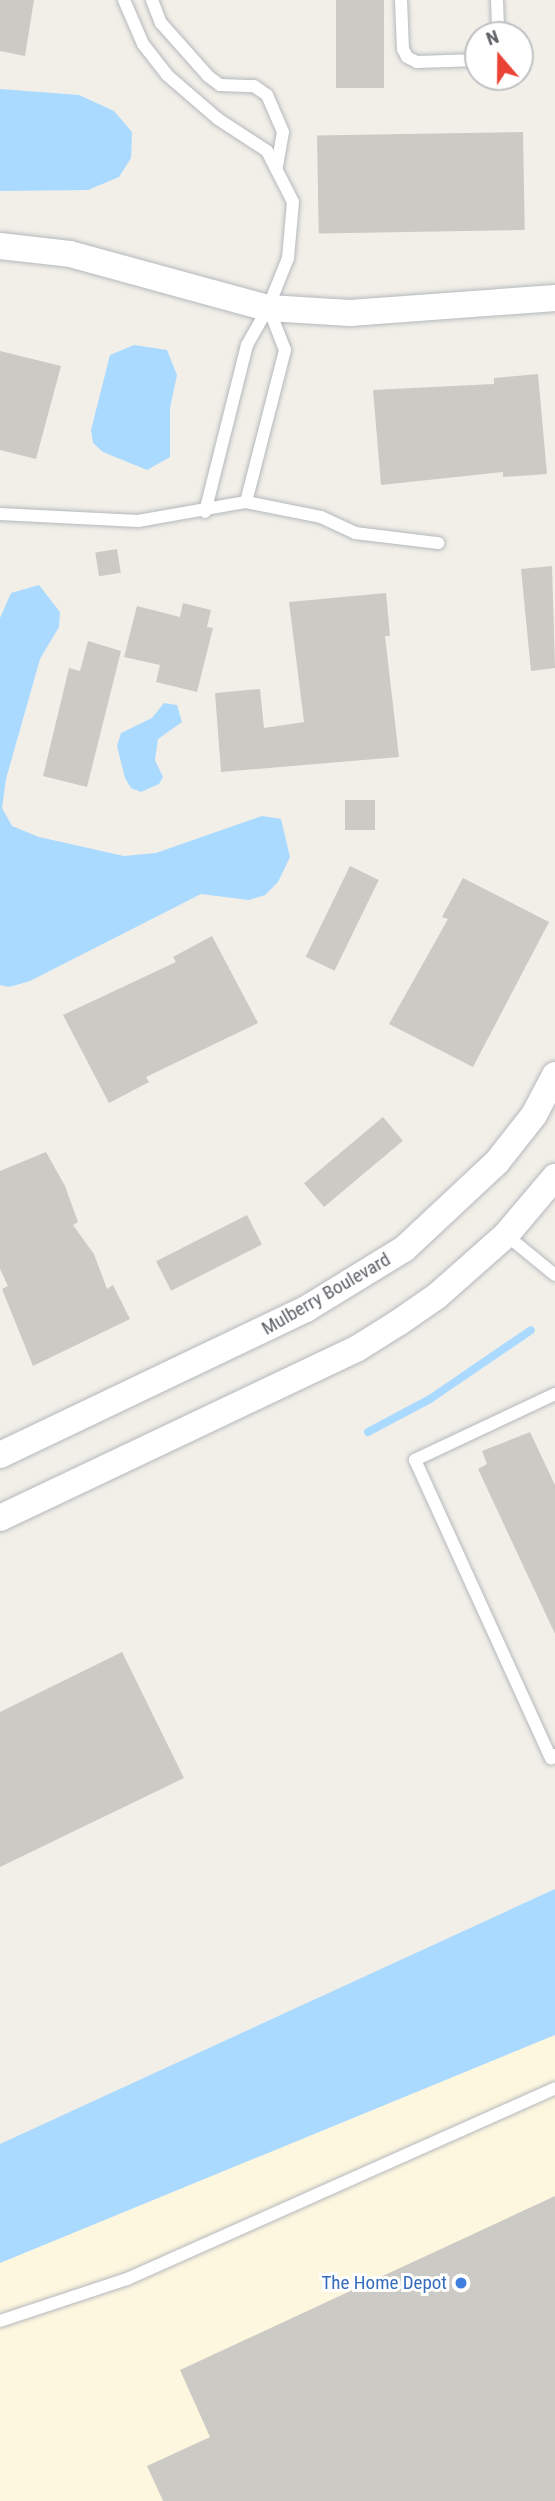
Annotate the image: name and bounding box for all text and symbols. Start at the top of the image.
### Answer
north arrow [464,21,534,91]
text: N [483,25,502,50]
street label: Mulberry Boulevard [258,1248,394,1340]
place label: The Home Depot [321,2272,447,2294]
marker: The Home Depot [453,2275,469,2291]

